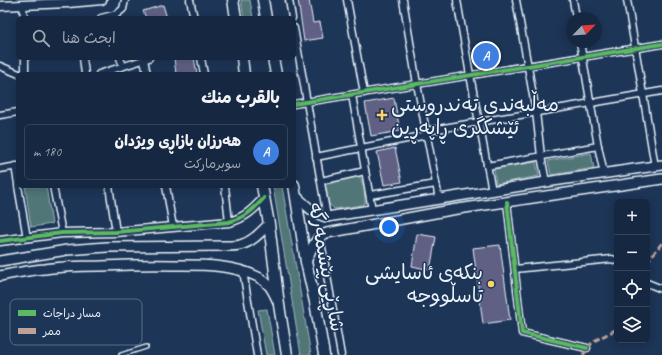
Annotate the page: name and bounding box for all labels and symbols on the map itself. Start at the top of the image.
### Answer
north arrow [566,12,602,48]
pin: A [473,41,499,71]
place label: مەڵبەندی تەندروستی ئێشکگری ڕاپەڕین [391,90,559,144]
marker: مەڵبەندی تەندروستی ئێشکگری ڕاپەڕین [376,109,388,121]
street label: شاڕێی پێشمەرگە [299,201,350,334]
your location [379,217,399,237]
place label: بنکەی ئاسایشی تاسڵووجە [365,260,483,308]
marker: بنکەی ئاسایشی تاسڵووجە [486,279,496,289]
legend [10,299,142,345]
text: مسار دراجات [43,306,101,320]
text: ممر [42,324,61,338]

